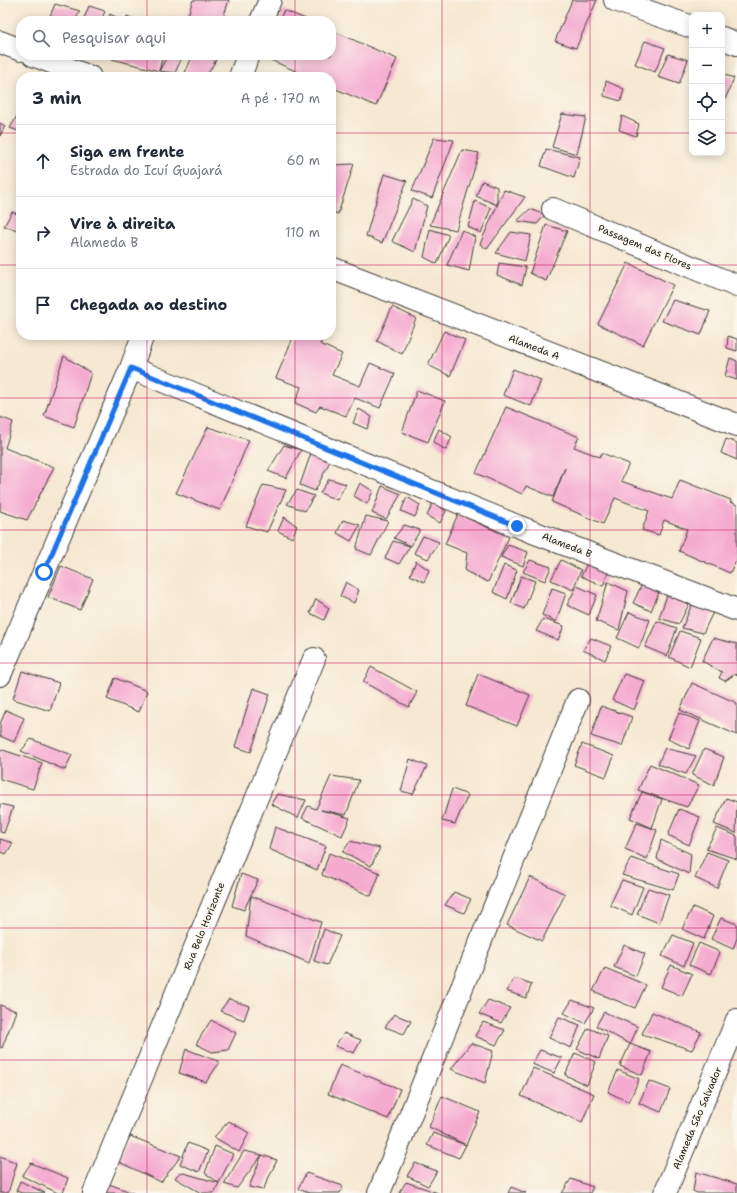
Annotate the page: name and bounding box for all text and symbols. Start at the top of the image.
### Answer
map controls [689,12,725,156]
button: + [689,12,725,48]
search box [16,16,336,60]
icon: search [30,27,52,49]
text: Pesquisar aqui [62,28,166,48]
button: − [689,48,725,84]
button: locate [689,84,725,120]
text: 3 min [32,87,82,109]
text: A pé · 170 m [241,90,320,107]
button: layers [689,120,725,156]
text: Siga em frente [70,142,185,162]
icon: ahead [32,150,54,172]
text: 60 m [287,152,320,169]
text: Estrada do Icuí Guajará [70,162,222,179]
text: Vire à direita [70,214,175,234]
street label: Passagem das Flores [596,221,694,273]
icon: right [32,222,54,244]
text: 110 m [285,224,320,241]
text: Alameda B [70,234,138,251]
icon: arrive [32,294,54,316]
text: Chegada ao destino [70,295,227,315]
street label: Alameda A [507,331,561,363]
route end [508,517,526,535]
street label: Alameda B [540,530,594,560]
route start [35,563,53,581]
street label: Rua Belo Horizonte [180,880,228,972]
street label: Alameda São Salvador [669,1064,725,1171]

